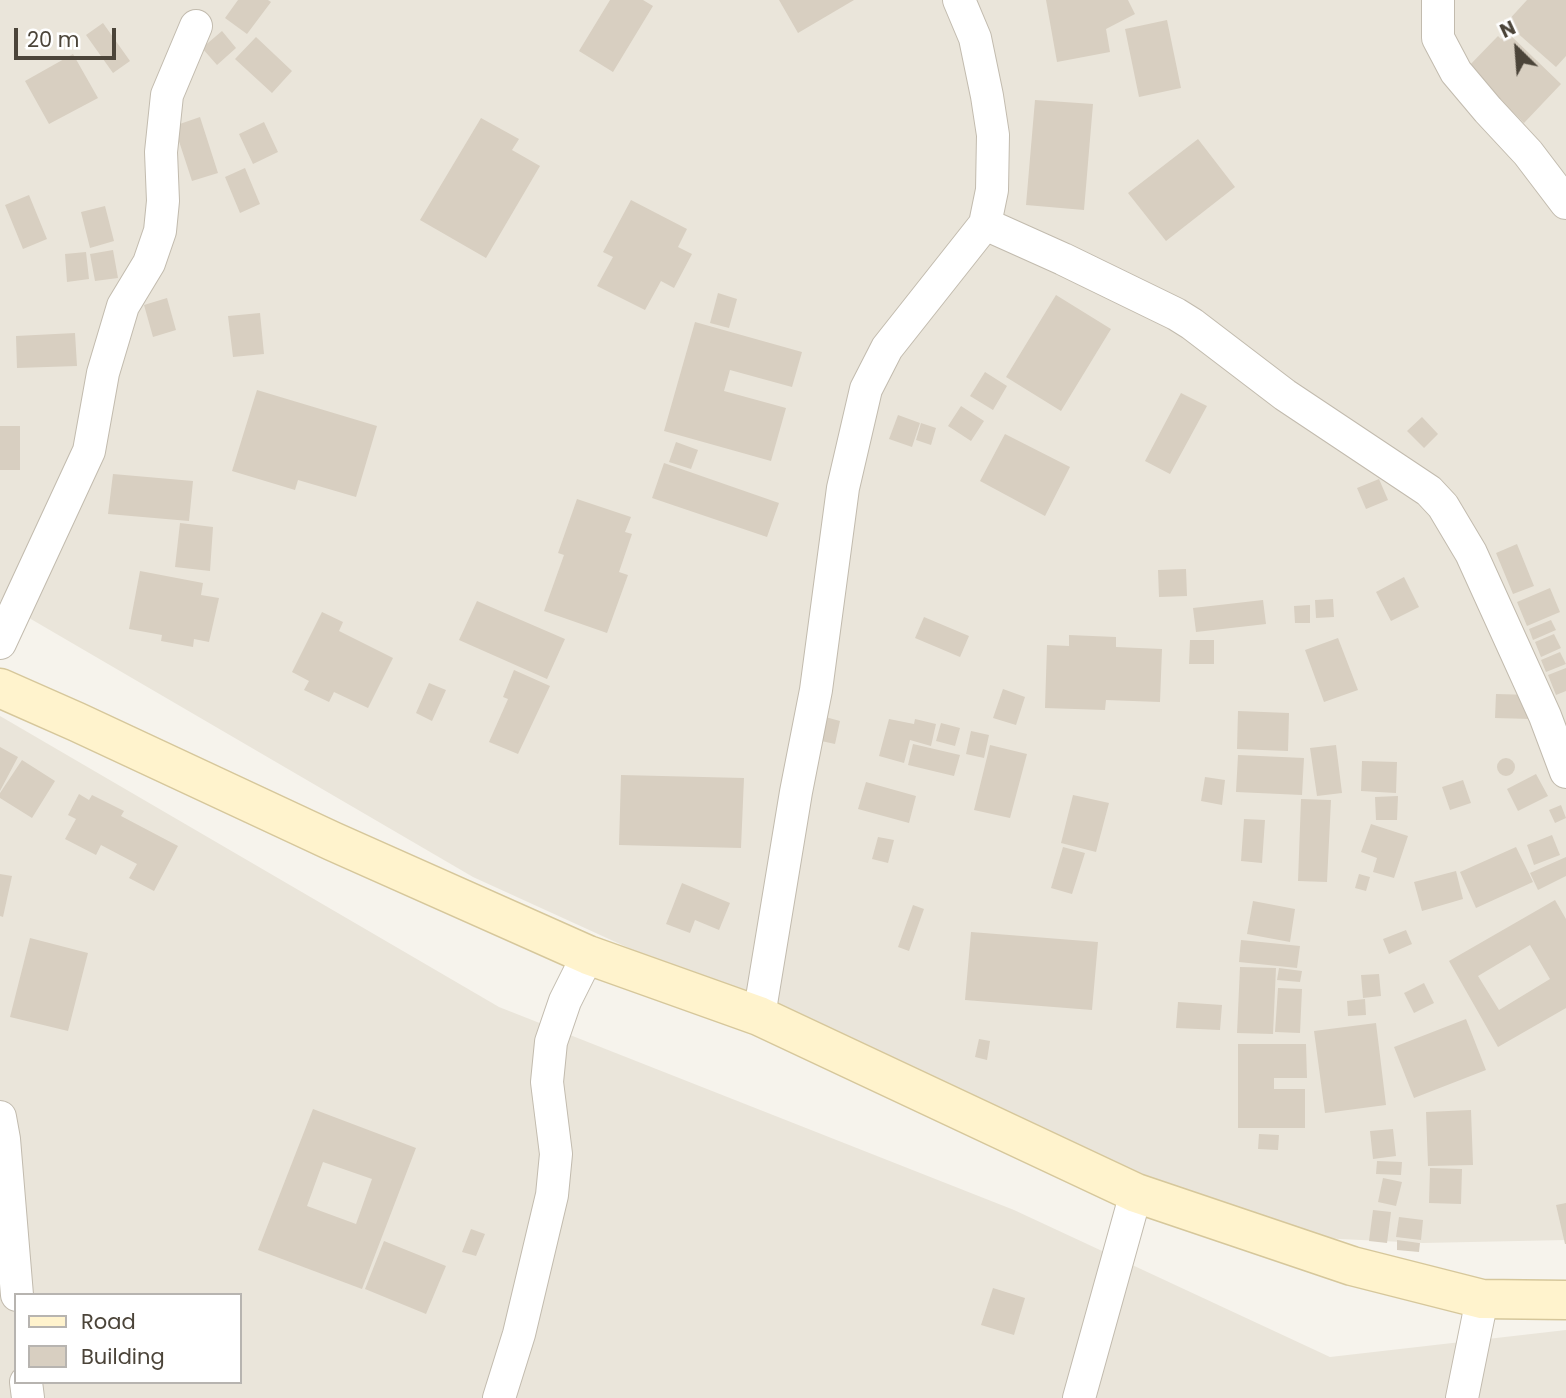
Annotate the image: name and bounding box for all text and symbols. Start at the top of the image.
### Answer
scale bar [18,14,119,58]
north arrow [1482,14,1552,84]
text: N [1496,14,1520,45]
text: 20 m [27,25,80,54]
legend [14,1293,242,1384]
text: Road [81,1307,136,1336]
text: Building [81,1342,165,1371]

